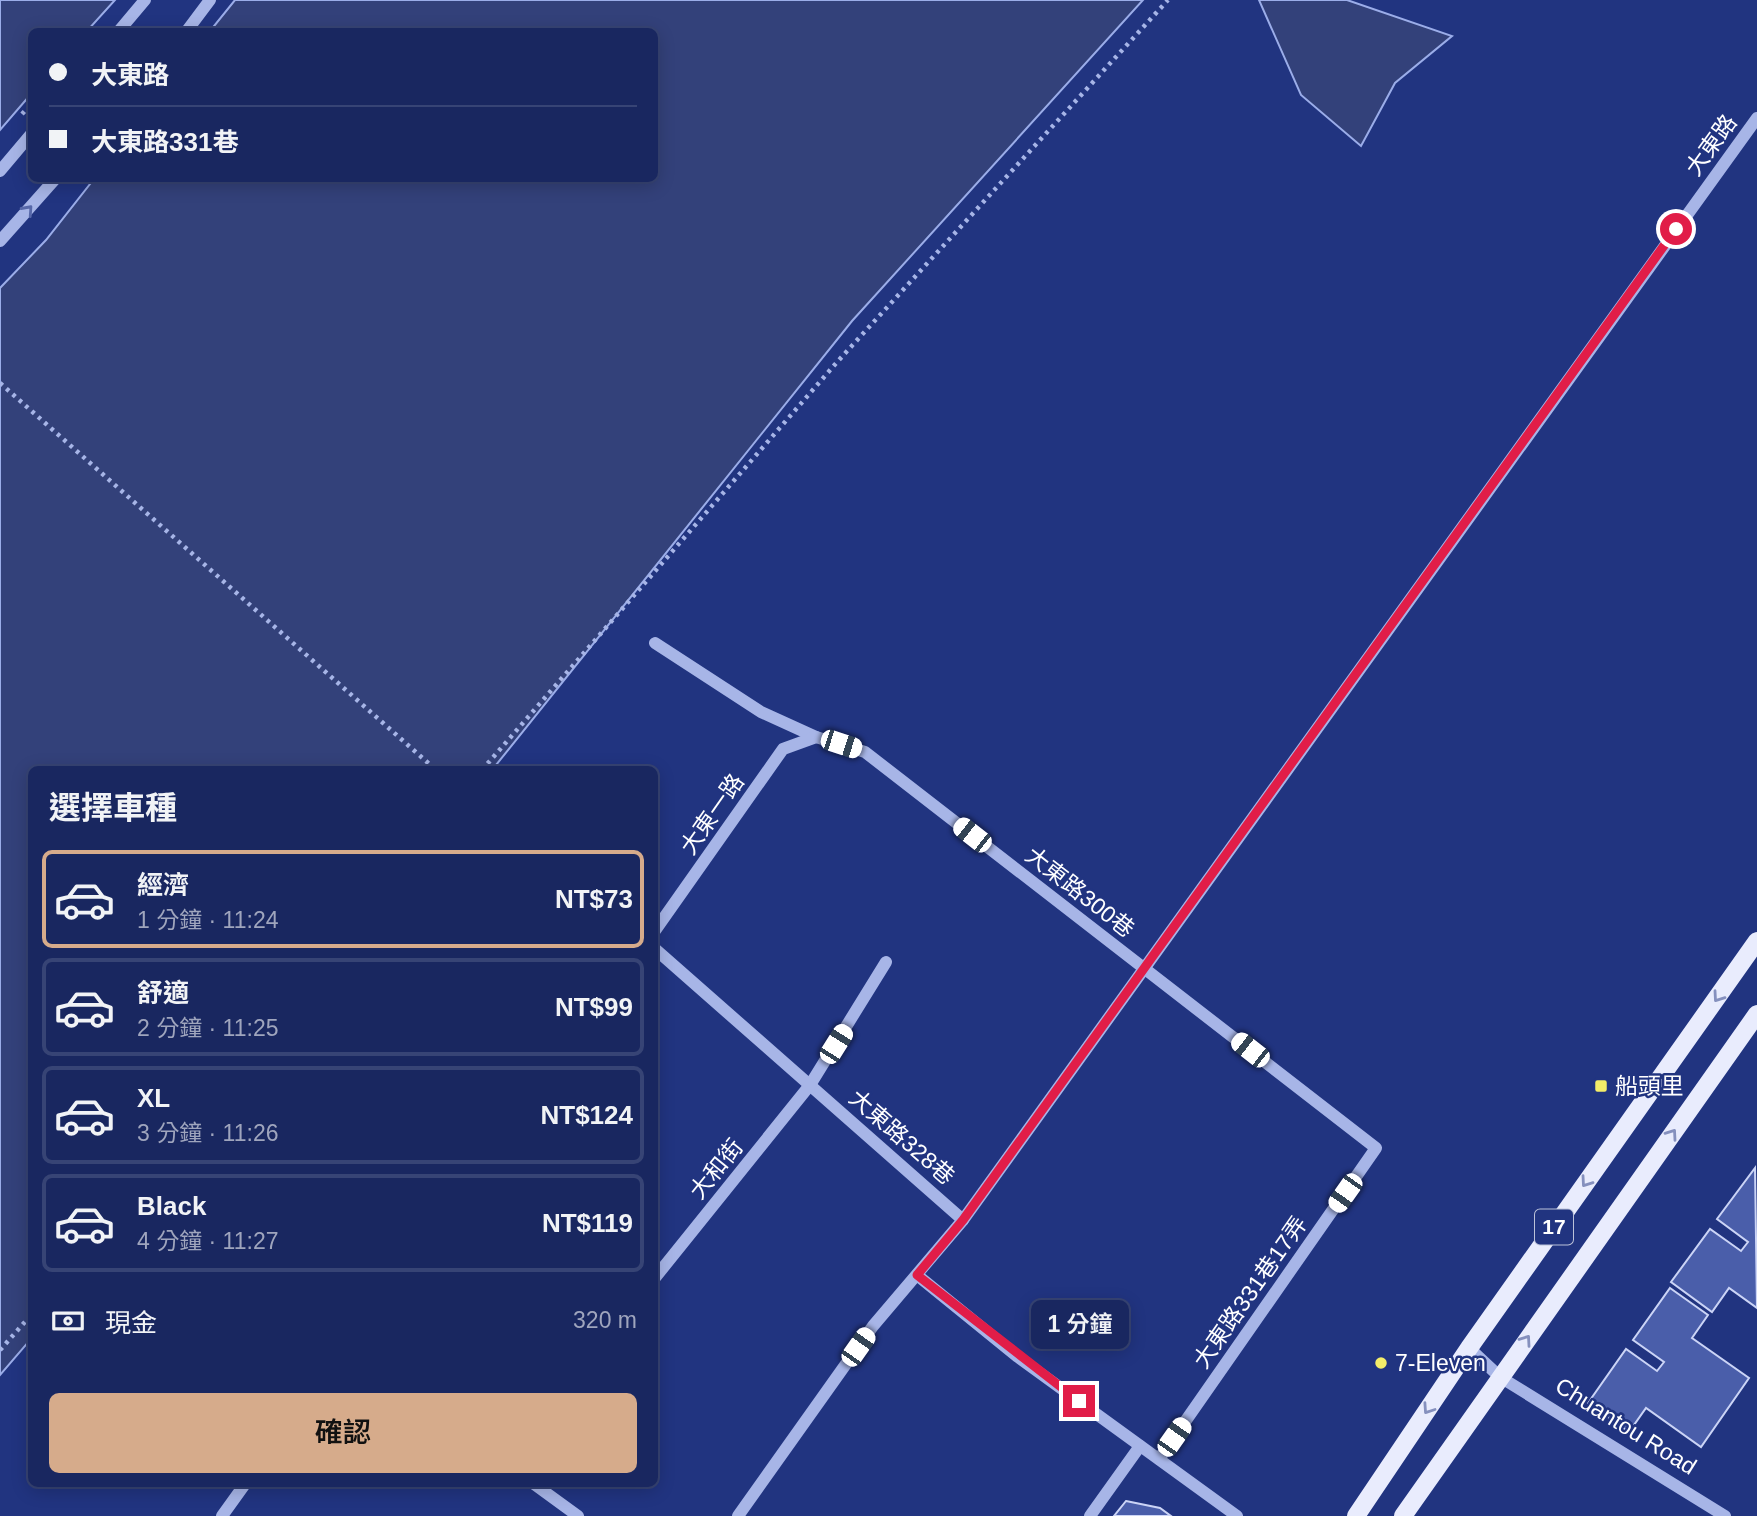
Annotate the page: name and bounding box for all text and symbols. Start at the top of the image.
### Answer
text: 大東路 [91,60,169,90]
street label: 大東路 [1680,109,1742,181]
text: 大東路331巷 [91,127,238,157]
one-way arrow [20,205,32,218]
route start [1660,213,1692,245]
car [818,728,865,760]
street label: 大東一路 [675,769,749,859]
text: 選擇車種 [49,790,177,826]
car [949,814,996,856]
street label: 大東路300巷 [1021,842,1139,942]
icon: car [53,868,116,931]
text: 經濟 [137,870,189,900]
text: NT$73 [555,884,633,914]
text: 1 分鐘 · 11:24 [137,907,278,933]
icon: car [53,976,116,1039]
text: 舒適 [137,978,189,1008]
one-way arrow [1713,989,1726,1002]
text: NT$99 [555,992,633,1022]
text: 2 分鐘 · 11:25 [137,1015,278,1041]
car [816,1021,857,1067]
car [1227,1029,1274,1071]
place label: 船頭里 [1615,1073,1684,1099]
marker: 船頭里 [1593,1078,1609,1094]
text: XL [137,1083,170,1113]
icon: car [53,1084,116,1147]
street label: 大東路328巷 [844,1084,960,1190]
text: NT$124 [541,1100,633,1130]
text: 3 分鐘 · 11:26 [137,1120,278,1146]
one-way arrow [1664,1129,1676,1142]
street label: 大和街 [684,1134,748,1204]
car [1325,1170,1366,1216]
one-way arrow [1582,1174,1594,1187]
text: Black [137,1191,206,1221]
icon: car [53,1192,116,1255]
text: NT$119 [542,1208,633,1238]
road number: 17 [1535,1210,1573,1244]
street label: 大東路331巷17弄 [1188,1211,1312,1373]
text: 4 分鐘 · 11:27 [137,1228,278,1254]
callout: 1 分鐘 [1030,1300,1128,1348]
icon: cash [49,1302,87,1340]
text: 320 m [573,1307,637,1333]
text: 現金 [105,1308,157,1338]
text: 1 分鐘 [1047,1311,1113,1337]
car [838,1324,879,1370]
one-way arrow [1518,1335,1531,1348]
place label: 7-Eleven [1395,1350,1486,1376]
marker: 7-Eleven [1373,1355,1389,1371]
street label: Chuantou Road [1551,1372,1701,1480]
route end [1063,1385,1095,1417]
button: 確認 [49,1393,637,1473]
one-way arrow [1424,1401,1436,1414]
car [1154,1414,1195,1460]

